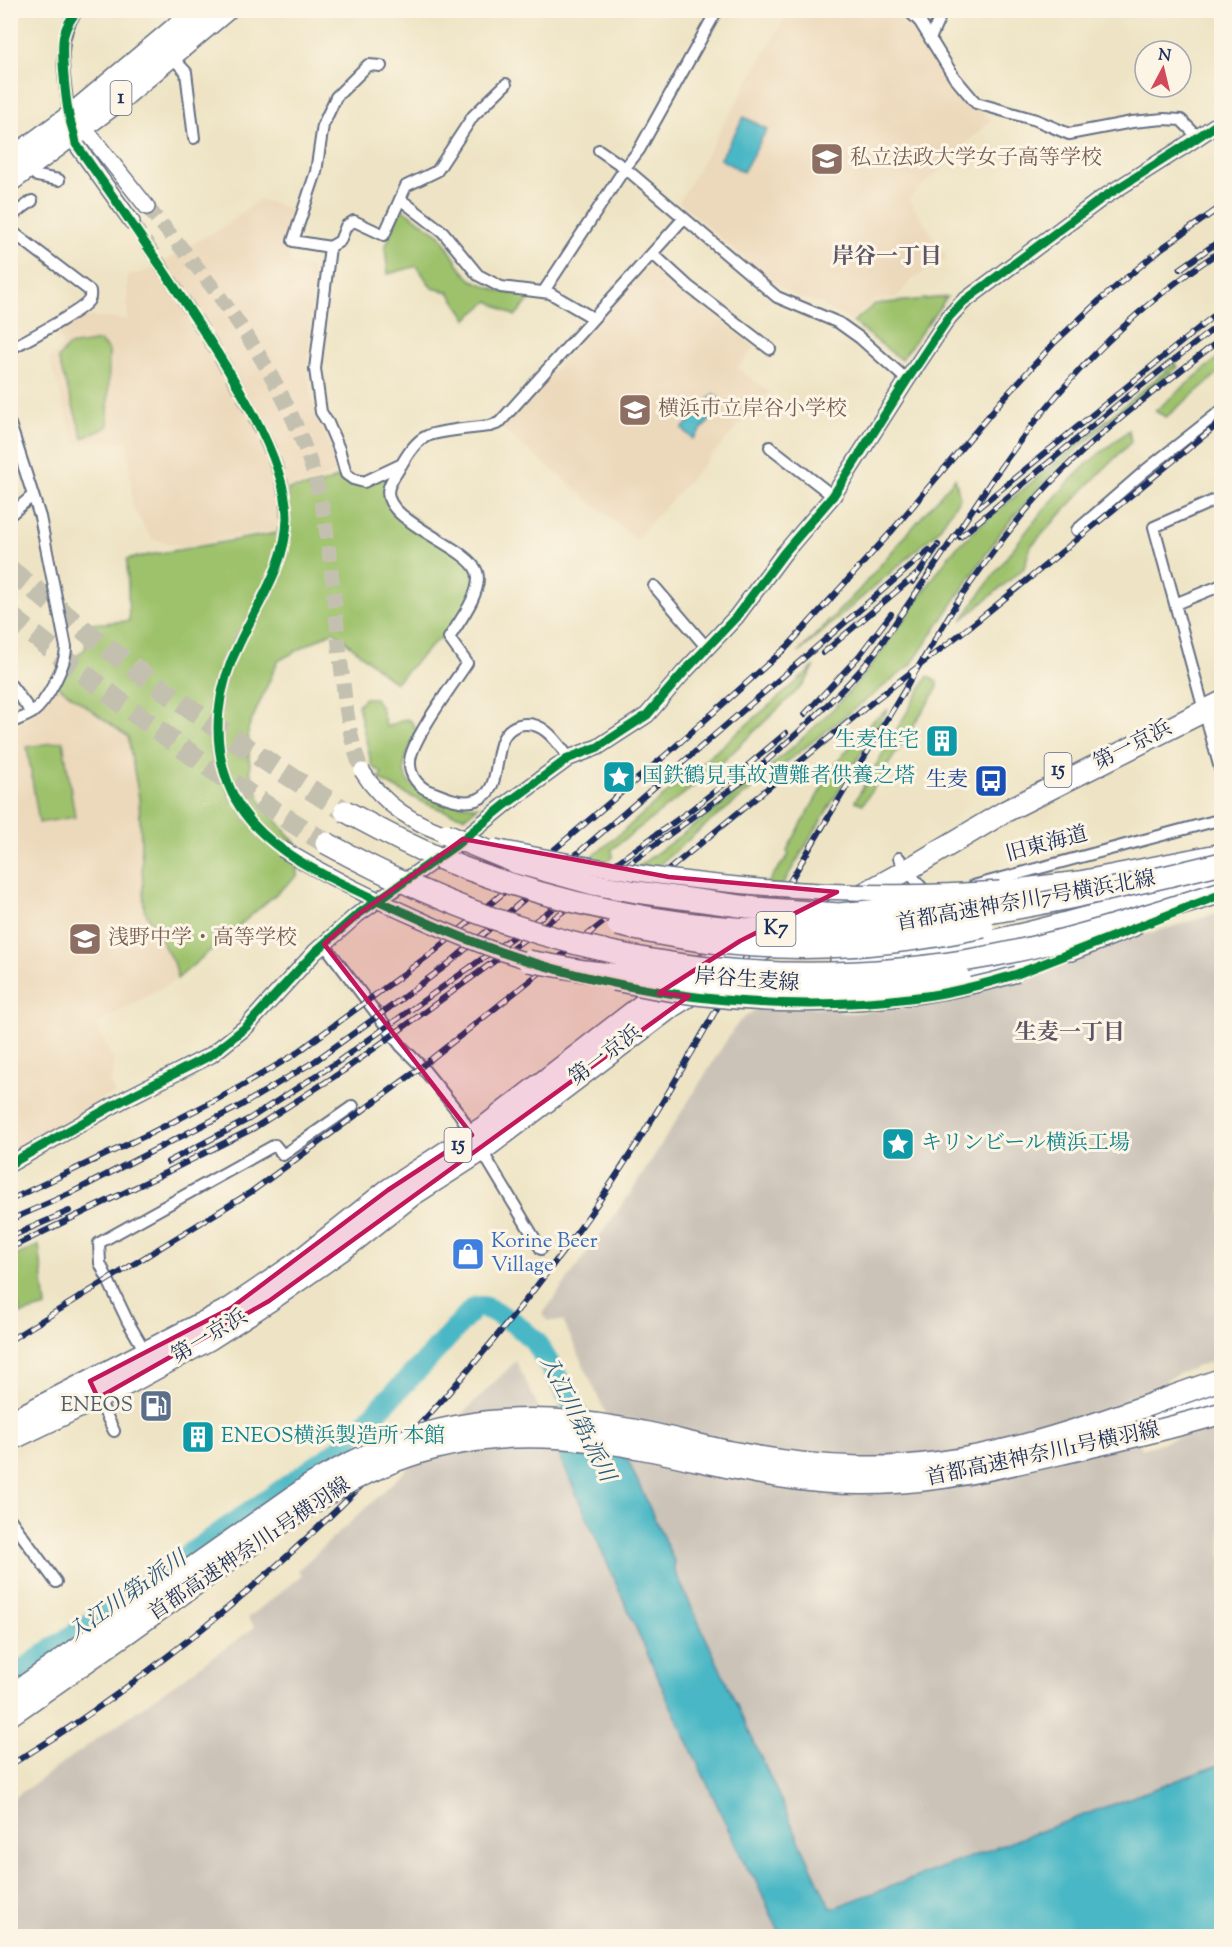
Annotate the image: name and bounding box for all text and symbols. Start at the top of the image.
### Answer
north arrow [1133,39,1193,99]
text: N [1157,44,1172,69]
road number: 1 [110,81,132,115]
school or university icon: 私立法政大学女子高等学校 [809,141,845,177]
place label: 私立法政大学女子高等学校 [850,144,1102,174]
district label: 岸谷一丁目 [832,242,942,274]
school or university icon: 横浜市立岸谷小学校 [617,392,653,428]
place label: 横浜市立岸谷小学校 [658,395,847,425]
street label: 第一京浜 [1089,714,1177,778]
building icon: 生麦住宅 [924,723,960,759]
place label: 生麦住宅 [835,726,919,756]
road number: 15 [1044,753,1072,787]
place icon: 国鉄鶴見事故遭難者供養之塔 [601,759,637,795]
place label: 国鉄鶴見事故遭難者供養之塔 [642,762,915,792]
bus stop icon: 生麦 [973,763,1009,799]
place label: 生麦 [926,766,968,796]
street label: 旧東海道 [1003,820,1091,870]
street label: 首都高速神奈川7号横浜北線 [894,864,1158,940]
road number: K7 [756,912,796,946]
school or university icon: 浅野中学・高等学校 [67,921,103,957]
place label: 浅野中学・高等学校 [108,924,297,954]
street label: 岸谷生麦線 [694,962,800,1000]
district label: 生麦一丁目 [1015,1018,1125,1050]
street label: 第一京浜 [563,1019,649,1093]
place icon: キリンビール横浜工場 [880,1126,916,1162]
road number: 15 [444,1128,472,1162]
place label: キリンビール横浜工場 [921,1129,1130,1159]
place label: Korine Beer Village [491,1227,598,1281]
shop icon: Korine Beer Village [450,1236,486,1272]
street label: 第一京浜 [166,1303,254,1371]
water label: 入江川第1派川 [530,1350,623,1490]
fuel station icon: ENEOS [138,1388,174,1424]
place label: ENEOS [60,1391,133,1421]
street label: 首都高速神奈川1号横羽線 [923,1416,1163,1494]
building icon: ENEOS横浜製造所 本館 [180,1419,216,1455]
place label: ENEOS横浜製造所 本館 [221,1422,445,1452]
street label: 首都高速神奈川1号横羽線 [143,1471,357,1629]
water label: 入江川第1派川 [62,1543,196,1650]

